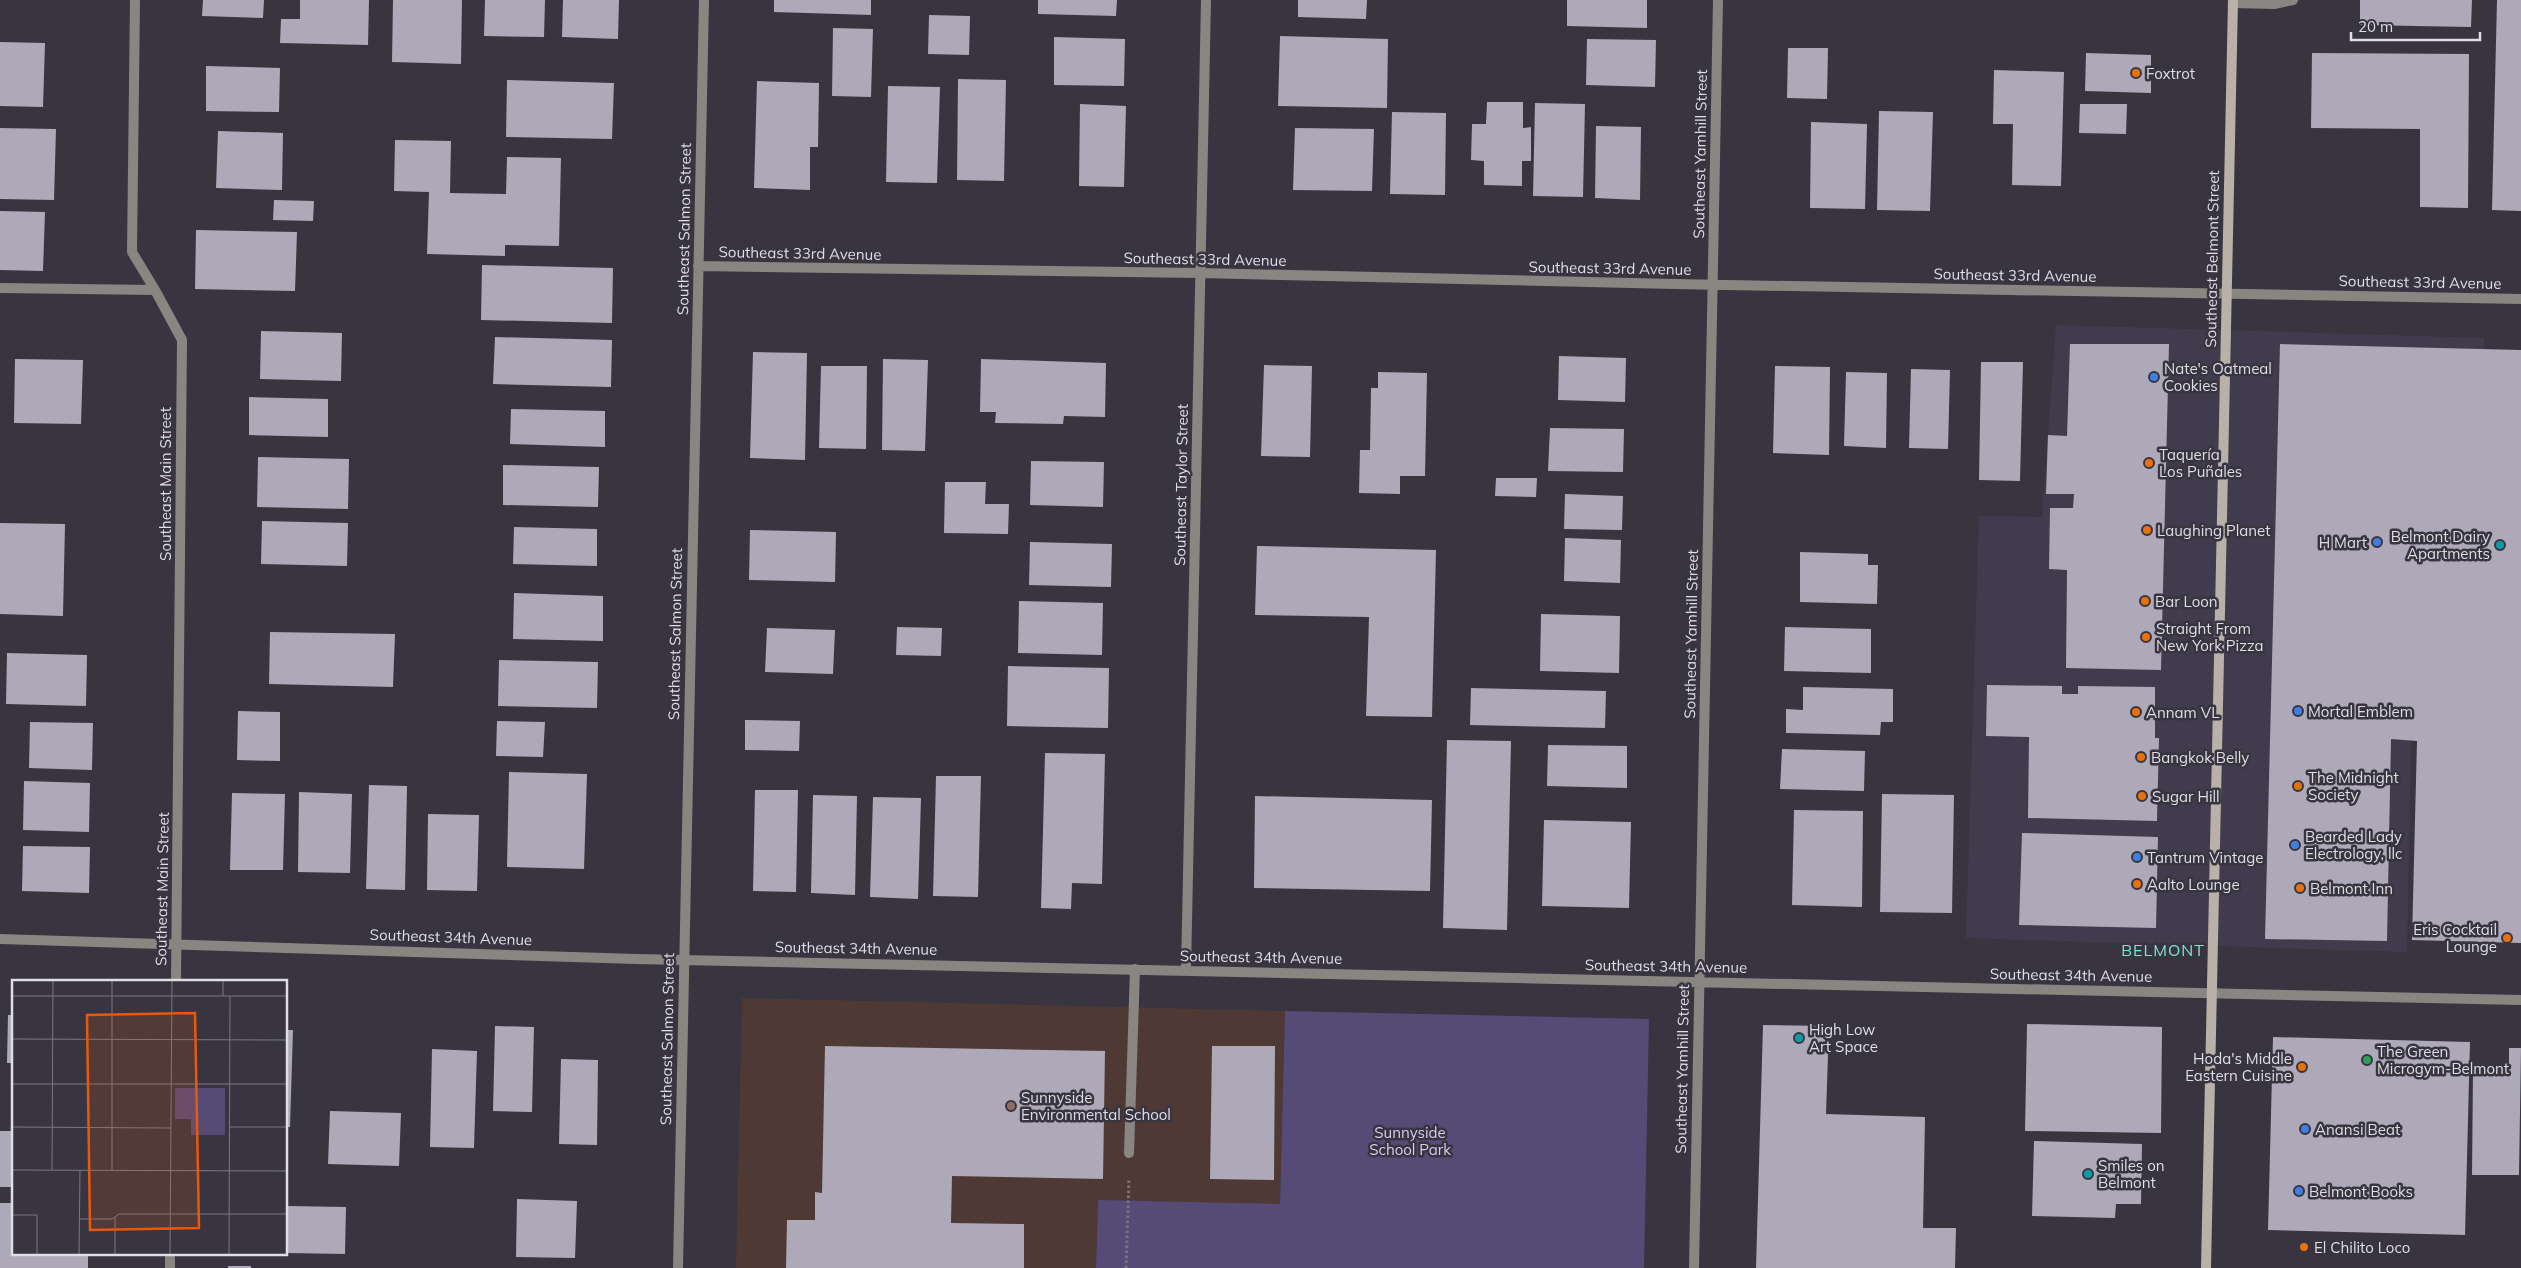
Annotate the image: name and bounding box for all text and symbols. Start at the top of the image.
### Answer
scale bar [2351,10,2480,42]
text: 20 m [2358,17,2393,36]
place label: Foxtrot [2146,64,2195,83]
marker: Foxtrot [2130,67,2142,79]
street label: Southeast Yamhill Street [1689,69,1711,239]
street label: Southeast Salmon Street [673,143,695,315]
street label: Southeast Belmont Street [2201,170,2223,348]
street label: Southeast 33rd Avenue [718,242,882,264]
street label: Southeast 33rd Avenue [1123,248,1287,270]
street label: Southeast 33rd Avenue [1528,257,1692,279]
street label: Southeast 33rd Avenue [1933,264,2097,286]
street label: Southeast 33rd Avenue [2338,271,2502,293]
place label: Nate's Oatmeal Cookies [2164,359,2272,395]
marker: Nate's Oatmeal Cookies [2148,371,2160,383]
street label: Southeast Taylor Street [1170,404,1192,566]
street label: Southeast Main Street [156,407,175,561]
place label: Taquería Los Puñales [2159,445,2242,481]
marker: Taquería Los Puñales [2143,457,2155,469]
place label: Laughing Planet [2157,521,2271,540]
marker: Laughing Planet [2141,524,2153,536]
place label: Belmont Dairy Apartments [2391,527,2490,563]
place label: H Mart [2319,533,2367,552]
marker: H Mart [2371,536,2383,548]
marker: Belmont Dairy Apartments [2494,539,2506,551]
street label: Southeast Salmon Street [664,548,686,720]
street label: Southeast Yamhill Street [1680,549,1702,719]
place label: Bar Loon [2155,592,2218,611]
marker: Bar Loon [2139,595,2151,607]
place label: Straight From New York Pizza [2156,619,2264,655]
marker: Straight From New York Pizza [2140,631,2152,643]
place label: Mortal Emblem [2308,702,2413,721]
place label: Annam VL [2146,703,2219,722]
marker: Mortal Emblem [2292,705,2304,717]
marker: Annam VL [2130,706,2142,718]
place label: Bangkok Belly [2151,748,2249,767]
marker: Bangkok Belly [2135,751,2147,763]
place label: The Midnight Society [2308,768,2399,804]
marker: The Midnight Society [2292,780,2304,792]
place label: Sugar Hill [2152,787,2220,806]
marker: Sugar Hill [2136,790,2148,802]
street label: Southeast Main Street [151,812,173,966]
place label: Bearded Lady Electrology, llc [2305,827,2402,863]
marker: Bearded Lady Electrology, llc [2289,839,2301,851]
place label: Tantrum Vintage [2147,848,2263,867]
marker: Tantrum Vintage [2131,851,2143,863]
place label: Aalto Lounge [2147,875,2240,894]
marker: Aalto Lounge [2131,878,2143,890]
place label: Belmont Inn [2310,879,2393,898]
marker: Belmont Inn [2294,882,2306,894]
place label: Eris Cocktail Lounge [2413,920,2497,956]
street label: Southeast 34th Avenue [369,925,533,949]
marker: Eris Cocktail Lounge [2501,932,2513,944]
street label: Southeast 34th Avenue [775,937,937,959]
district label: BELMONT [2121,940,2205,960]
street label: Southeast 34th Avenue [1180,946,1342,968]
street label: Southeast Salmon Street [656,953,678,1125]
street label: Southeast 34th Avenue [1585,955,1747,977]
street label: Southeast 34th Avenue [1990,964,2152,986]
inset map [12,980,288,1256]
street label: Southeast Yamhill Street [1671,984,1693,1154]
place label: High Low Art Space [1809,1020,1878,1056]
marker: High Low Art Space [1793,1032,1805,1044]
place label: The Green Microgym-Belmont [2377,1042,2509,1078]
place label: Hoda's Middle Eastern Cuisine [2185,1049,2292,1085]
marker: The Green Microgym-Belmont [2361,1054,2373,1066]
marker: Hoda's Middle Eastern Cuisine [2296,1061,2308,1073]
place label: Sunnyside Environmental School [1021,1088,1171,1124]
marker: Sunnyside Environmental School [1005,1100,1017,1112]
place label: Anansi Beat [2315,1120,2400,1139]
park label: Sunnyside School Park [1369,1123,1451,1159]
marker: Anansi Beat [2299,1123,2311,1135]
place label: Smiles on Belmont [2098,1156,2165,1192]
marker: Smiles on Belmont [2082,1168,2094,1180]
place label: Belmont Books [2309,1182,2413,1201]
marker: Belmont Books [2293,1185,2305,1197]
place label: El Chilito Loco [2314,1238,2410,1257]
marker: El Chilito Loco [2298,1241,2310,1253]

